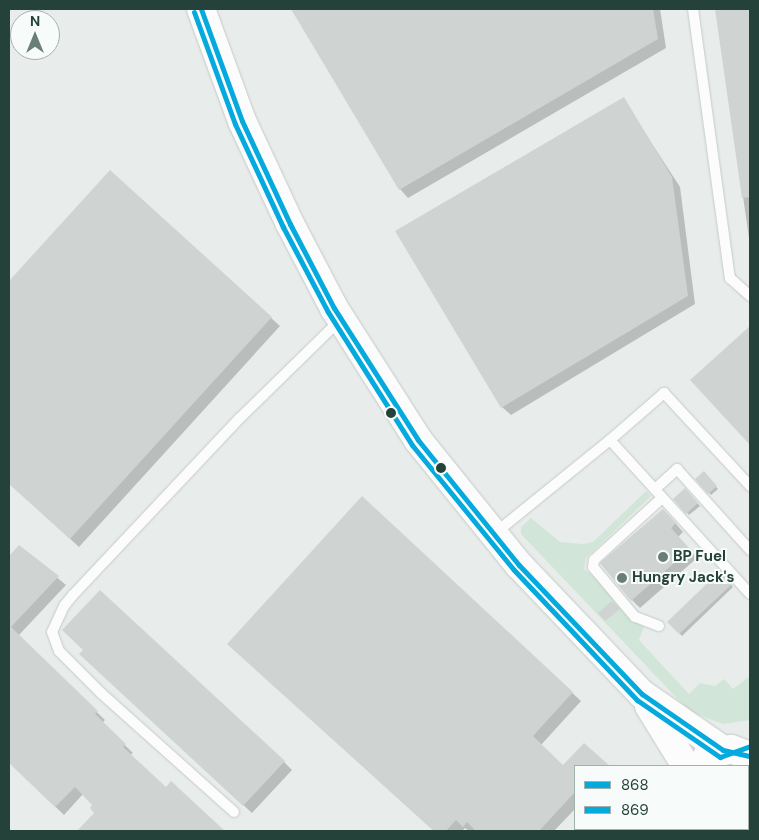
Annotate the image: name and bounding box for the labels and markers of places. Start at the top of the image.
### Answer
unlabelled marker [386,408,396,418]
unlabelled marker [436,463,446,473]
place label: BP Fuel [673,548,726,566]
marker: BP Fuel [657,551,669,563]
place label: Hungry Jack's [632,569,734,587]
marker: Hungry Jack's [616,572,628,584]

